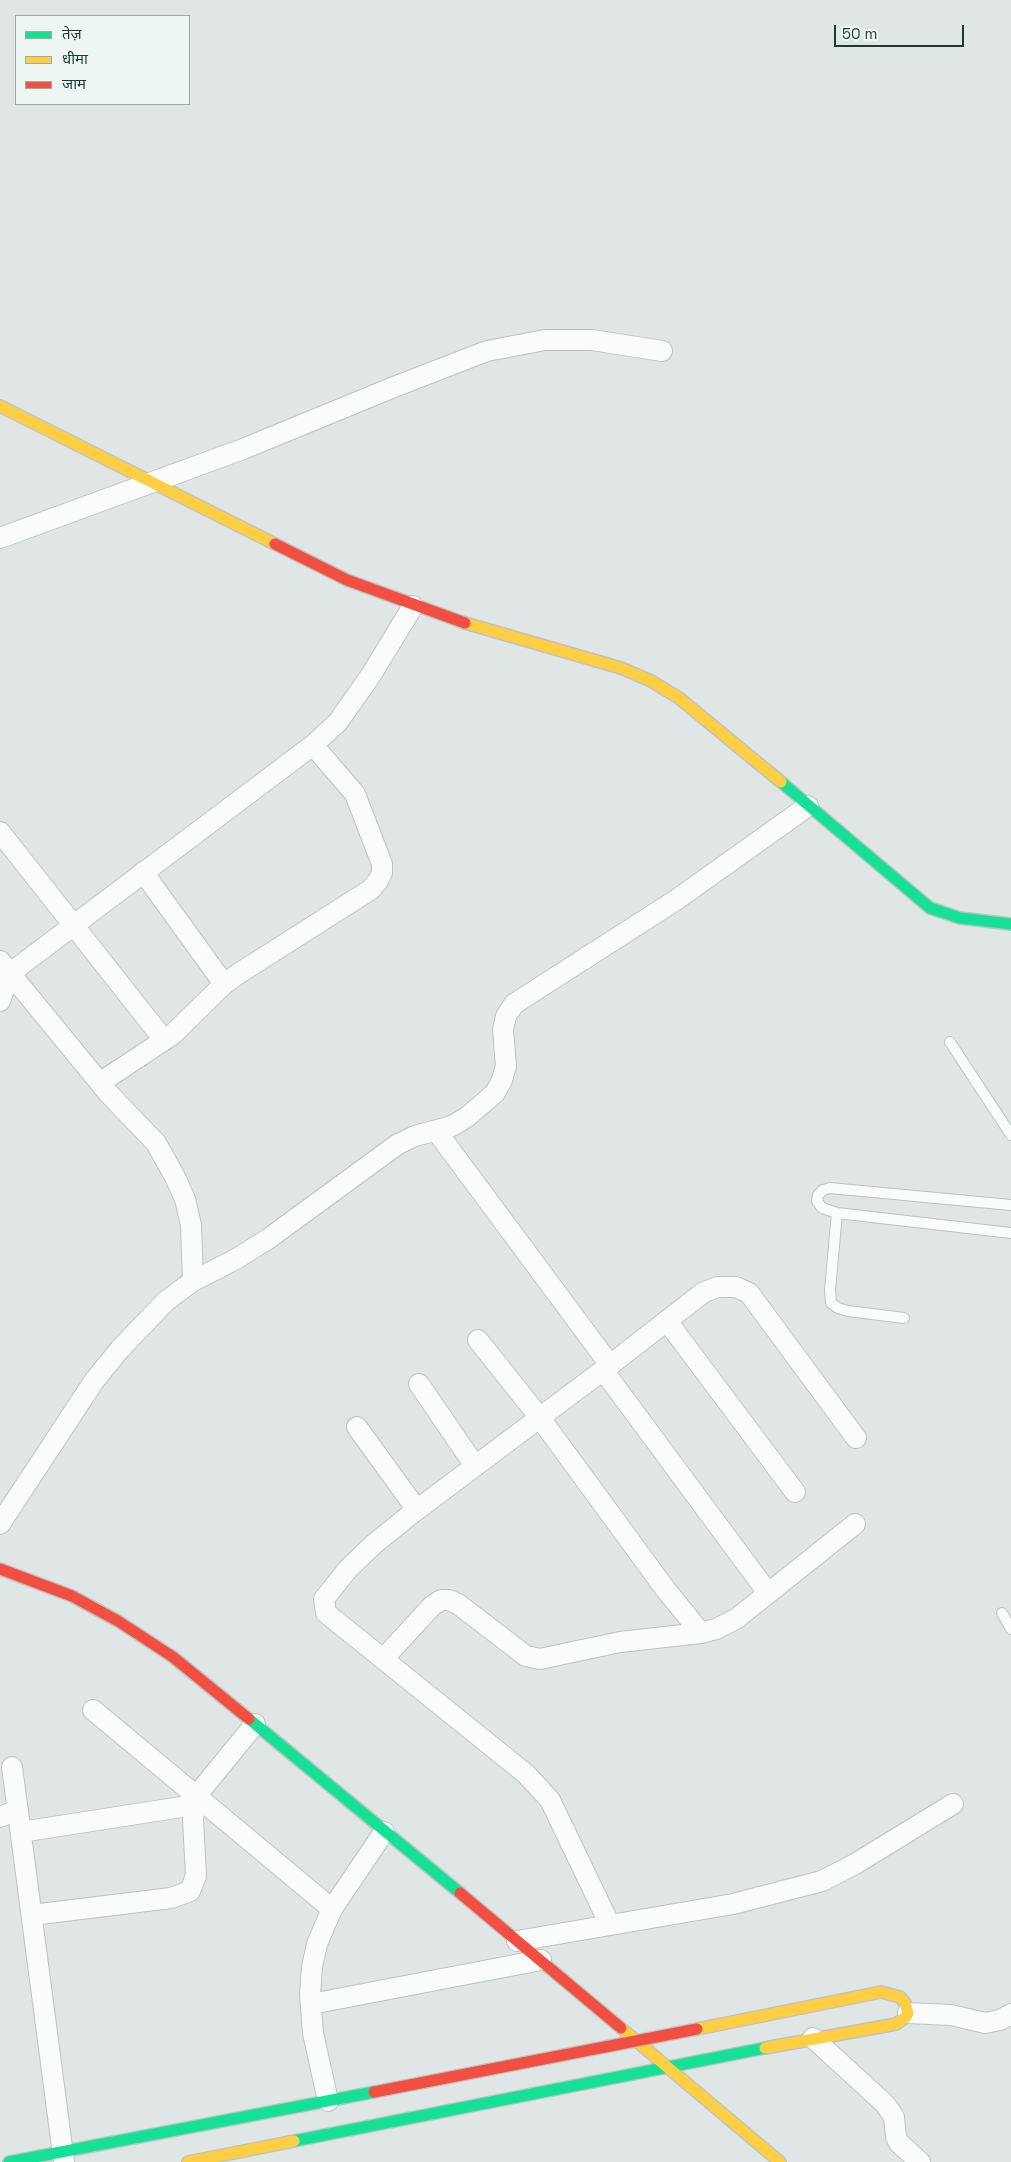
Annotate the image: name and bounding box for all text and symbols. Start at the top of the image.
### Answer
legend [15,15,190,105]
scale bar [836,15,966,47]
text: तेज़ [62,24,82,43]
text: 50 m [842,24,877,43]
text: धीमा [62,49,88,68]
text: जाम [62,74,86,93]

